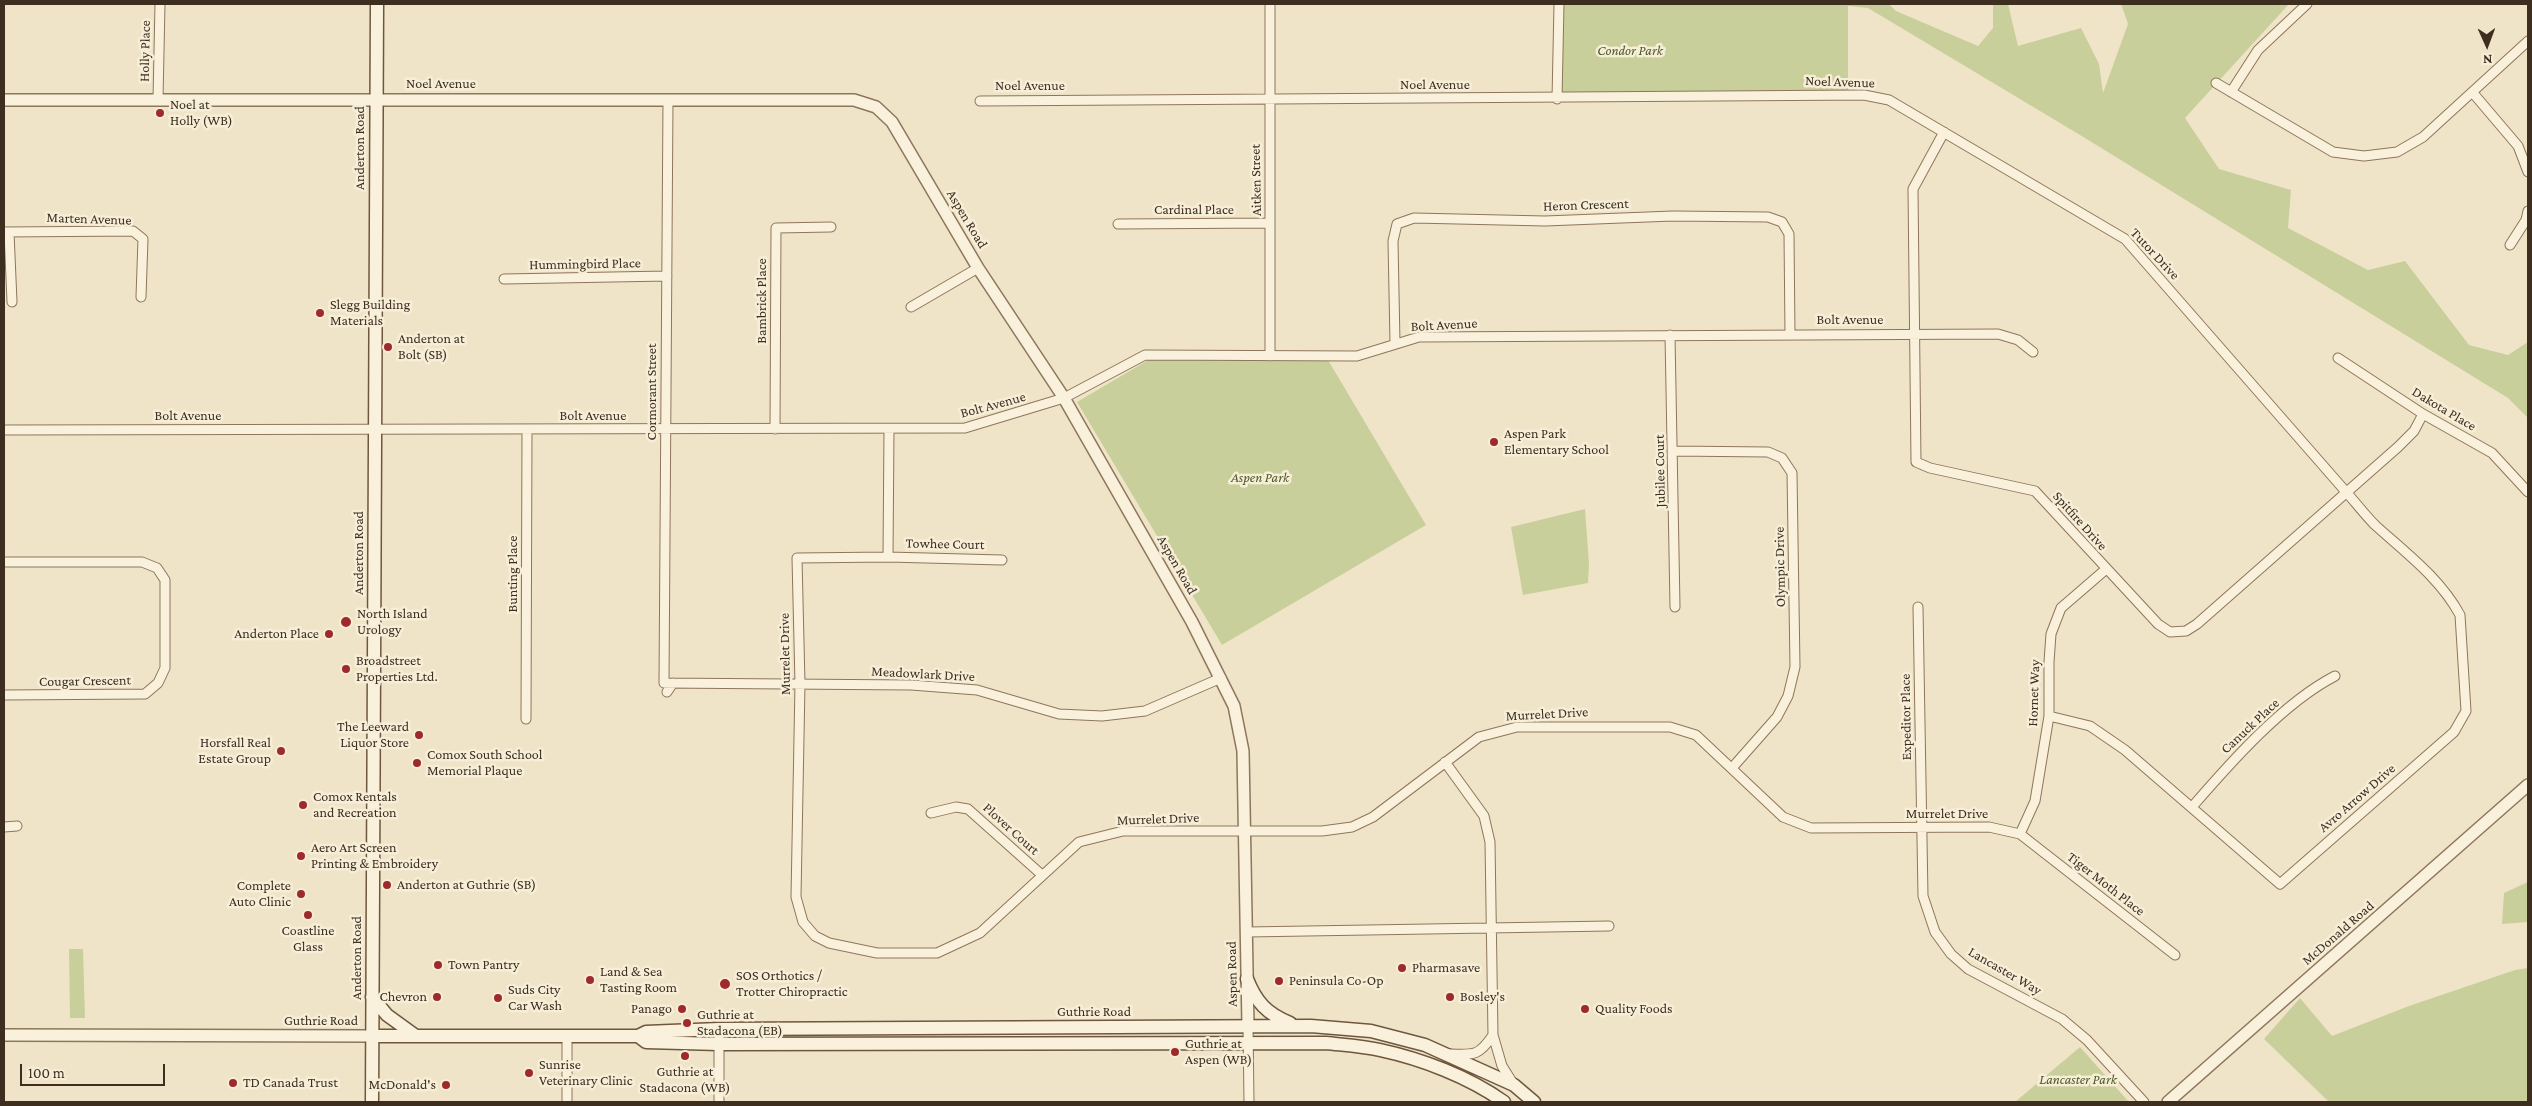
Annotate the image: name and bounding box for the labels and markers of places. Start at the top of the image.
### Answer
place label: Noel at Holly (WB) [170,97,233,130]
marker: Noel at Holly (WB) [154,107,166,119]
place label: Slegg Building Materials [330,297,410,330]
marker: Slegg Building Materials [314,307,326,319]
place label: Anderton at Bolt (SB) [398,331,465,364]
marker: Anderton at Bolt (SB) [382,341,394,353]
place label: Aspen Park Elementary School [1504,426,1609,458]
marker: Aspen Park Elementary School [1488,436,1500,448]
place label: North Island Urology [357,606,428,638]
marker: North Island Urology [339,615,353,629]
place label: Anderton Place [234,626,319,642]
marker: Anderton Place [323,628,335,640]
place label: Broadstreet Properties Ltd. [356,653,438,686]
marker: Broadstreet Properties Ltd. [340,663,352,675]
place label: The Leeward Liquor Store [337,719,409,752]
marker: The Leeward Liquor Store [413,729,425,741]
place label: Horsfall Real Estate Group [198,735,271,768]
marker: Horsfall Real Estate Group [275,745,287,757]
place label: Comox South School Memorial Plaque [427,747,542,780]
marker: Comox South School Memorial Plaque [411,757,423,769]
place label: Comox Rentals and Recreation [313,789,397,822]
marker: Comox Rentals and Recreation [297,799,309,811]
place label: Aero Art Screen Printing & Embroidery [311,840,438,872]
marker: Aero Art Screen Printing & Embroidery [295,850,307,862]
place label: Anderton at Guthrie (SB) [397,877,536,893]
place label: Complete Auto Clinic [229,878,291,910]
marker: Anderton at Guthrie (SB) [381,879,393,891]
marker: Complete Auto Clinic [295,888,307,900]
marker: Coastline Glass [302,909,314,921]
place label: Coastline Glass [282,923,334,956]
place label: Town Pantry [448,957,519,973]
marker: Town Pantry [432,959,444,971]
place label: Pharmasave [1412,960,1480,976]
marker: Pharmasave [1396,962,1408,974]
place label: Land & Sea Tasting Room [600,964,677,996]
place label: SOS Orthotics / Trotter Chiropractic [736,968,848,1000]
place label: Peninsula Co-Op [1289,973,1384,989]
marker: Land & Sea Tasting Room [584,974,596,986]
marker: Peninsula Co-Op [1273,975,1285,987]
marker: SOS Orthotics / Trotter Chiropractic [718,977,732,991]
place label: Suds City Car Wash [508,982,562,1014]
place label: Chevron [379,989,427,1005]
place label: Bosley's [1460,989,1505,1005]
marker: Chevron [431,991,443,1003]
marker: Bosley's [1444,991,1456,1003]
marker: Suds City Car Wash [492,992,504,1004]
place label: Panago [631,1001,672,1017]
place label: Quality Foods [1595,1001,1673,1017]
marker: Panago [676,1003,688,1015]
marker: Quality Foods [1579,1003,1591,1015]
place label: Guthrie at Stadacona (EB) [697,1007,783,1040]
marker: Guthrie at Stadacona (EB) [681,1017,693,1029]
place label: Guthrie at Aspen (WB) [1185,1036,1252,1068]
marker: Guthrie at Aspen (WB) [1169,1046,1181,1058]
marker: Guthrie at Stadacona (WB) [679,1050,691,1062]
place label: Sunrise Veterinary Clinic [539,1057,633,1090]
place label: Guthrie at Stadacona (WB) [640,1064,730,1096]
marker: Sunrise Veterinary Clinic [523,1067,535,1079]
place label: TD Canada Trust [243,1075,338,1091]
marker: TD Canada Trust [227,1077,239,1089]
place label: McDonald's [369,1077,436,1093]
marker: McDonald's [440,1079,452,1091]

